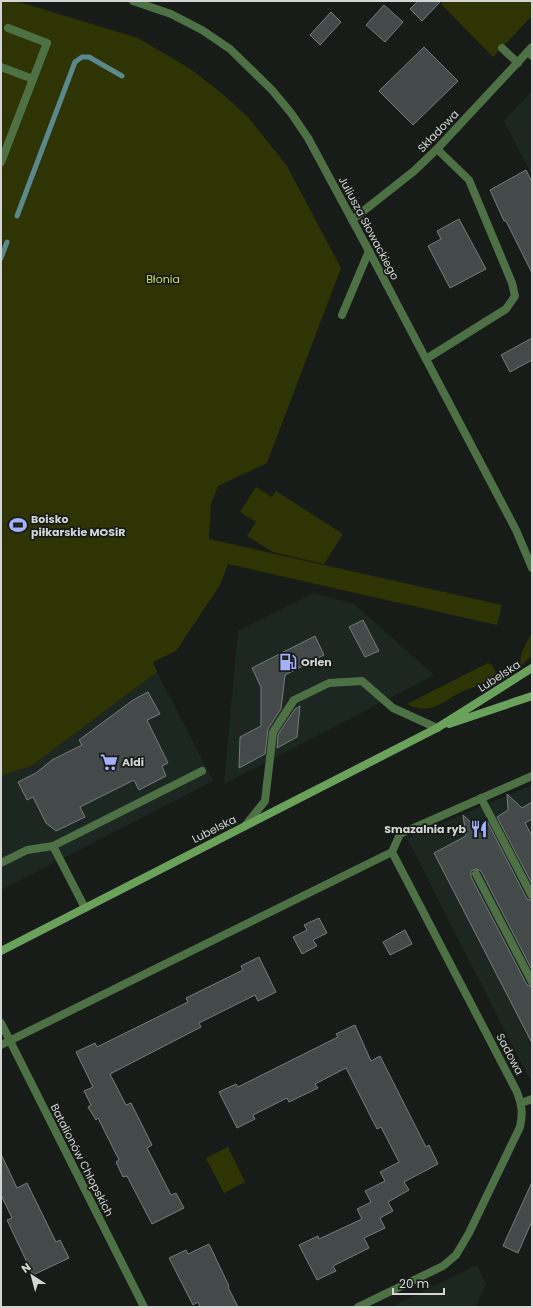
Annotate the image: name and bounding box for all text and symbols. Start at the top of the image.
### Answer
street label: Składowa [414,106,462,156]
street label: Juliusza Słowackiego [335,173,403,283]
park label: Błonia [146,271,180,287]
place label: Boisko piłkarskie MOSiR [31,511,125,540]
sports icon: Boisko piłkarskie MOSiR [8,515,28,535]
fuel station icon: Orlen [278,652,298,672]
place label: Orlen [301,654,332,670]
street label: Lubelska [475,656,523,696]
supermarket icon: Aldi [99,752,119,772]
place label: Aldi [122,754,144,770]
street label: Lubelska [189,811,239,847]
restaurant icon: Smazalnia ryb [469,819,489,839]
place label: Smazalnia ryb [384,821,467,837]
street label: Sadowa [492,1030,528,1078]
street label: Batalionów Chłopskich [47,1101,117,1219]
north arrow [12,1256,52,1296]
text: N [18,1259,34,1277]
scale bar [393,1270,444,1296]
text: 20 m [399,1275,429,1292]

